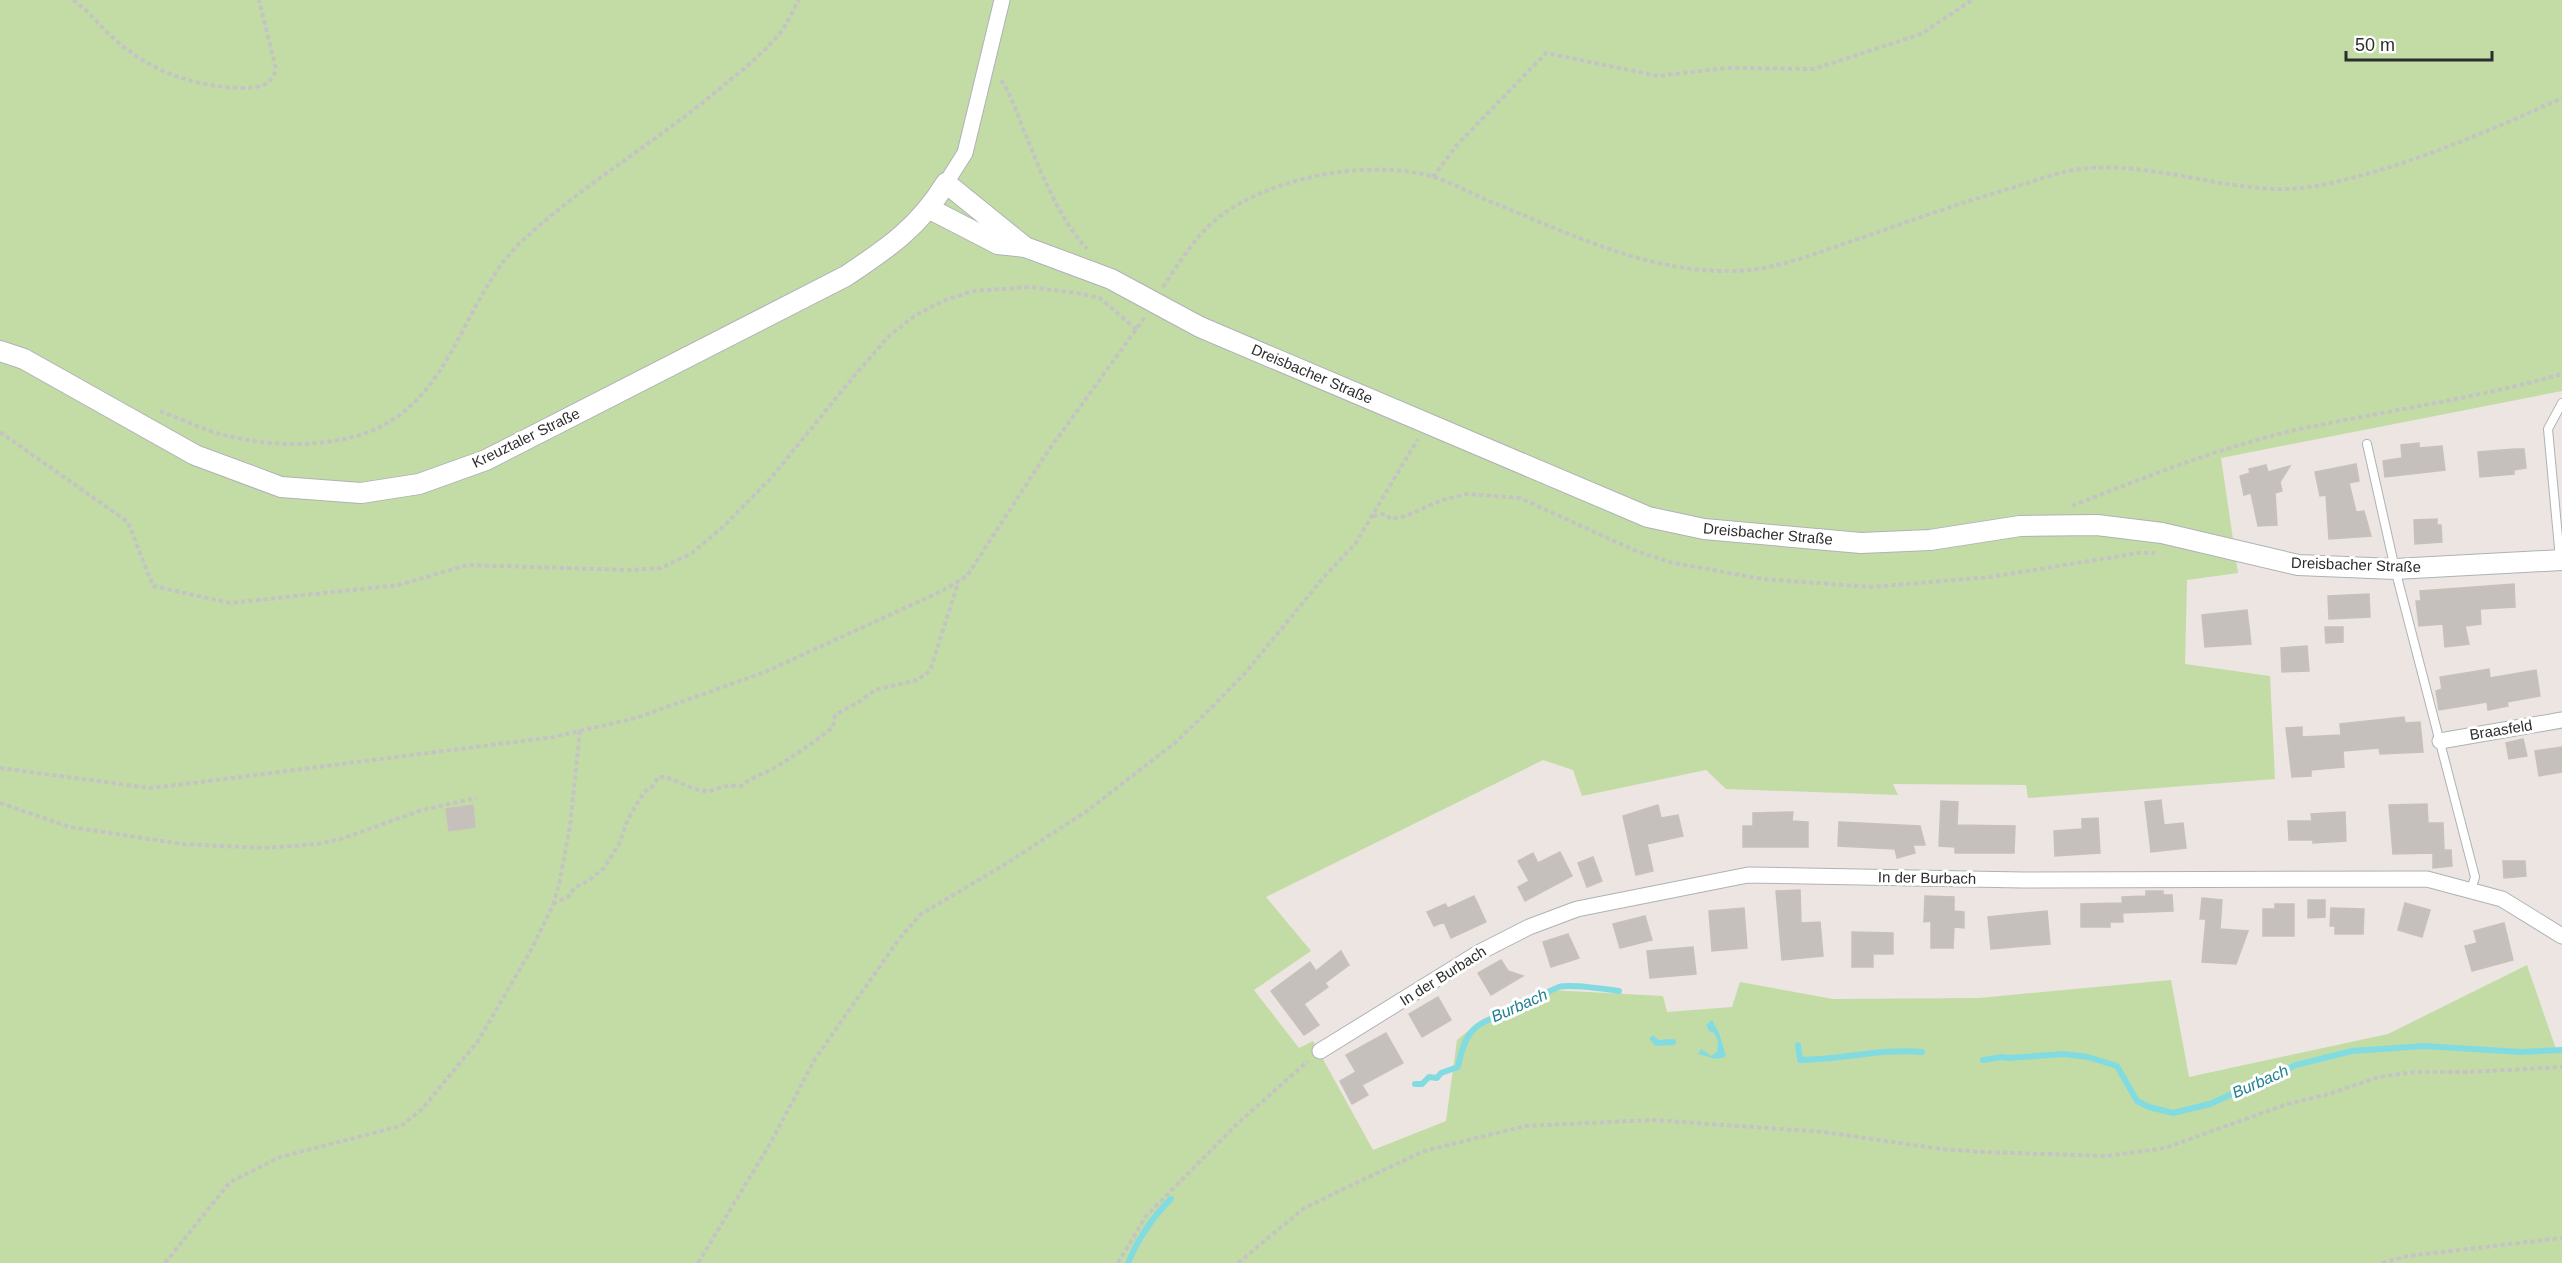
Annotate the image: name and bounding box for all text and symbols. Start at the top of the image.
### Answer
scale bar [2346,24,2492,62]
text: 50 m [2355,35,2395,55]
street label: Dreisbacher Straße [1249,340,1375,407]
street label: Kreuztaler Straße [469,404,582,471]
street label: Dreisbacher Straße [1703,519,1834,548]
street label: Dreisbacher Straße [2291,554,2421,575]
street label: Braasfeld [2468,716,2534,743]
street label: In der Burbach [1878,868,1976,887]
street label: In der Burbach [1397,942,1489,1009]
water label: Burbach [1489,986,1550,1025]
water label: Burbach [2230,1062,2291,1101]

